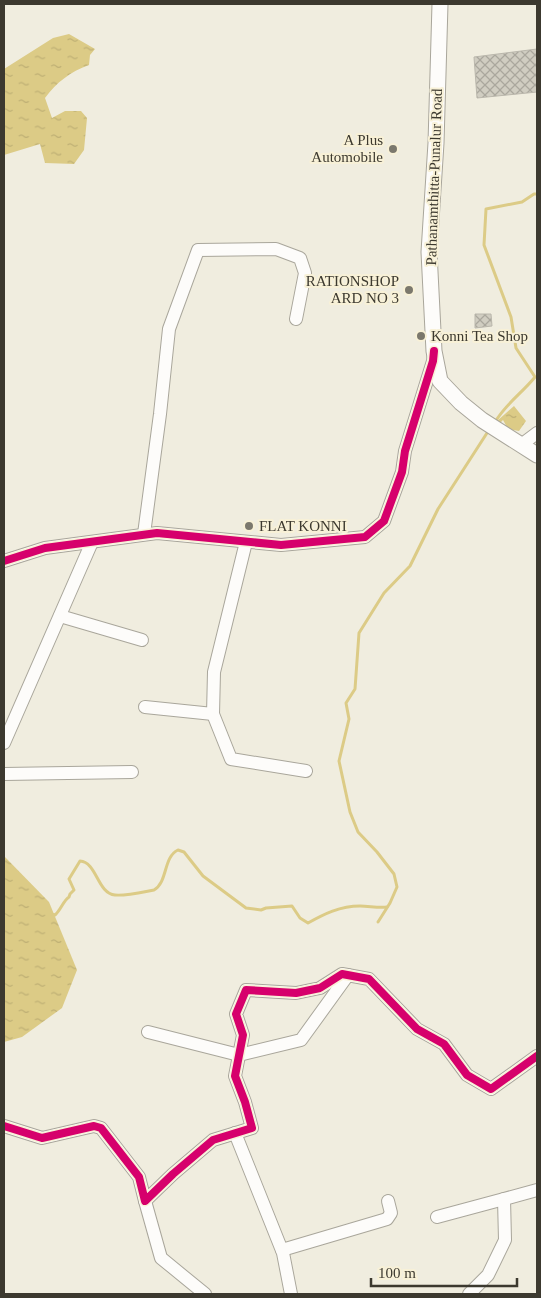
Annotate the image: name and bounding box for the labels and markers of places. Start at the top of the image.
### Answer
place label: A Plus Automobile [311,132,383,165]
marker: A Plus Automobile [387,143,399,155]
place label: RATIONSHOP ARD NO 3 [306,273,399,306]
marker: RATIONSHOP ARD NO 3 [403,284,415,296]
place label: Konni Tea Shop [431,328,528,344]
marker: Konni Tea Shop [415,330,427,342]
place label: FLAT KONNI [259,518,347,534]
marker: FLAT KONNI [243,520,255,532]

